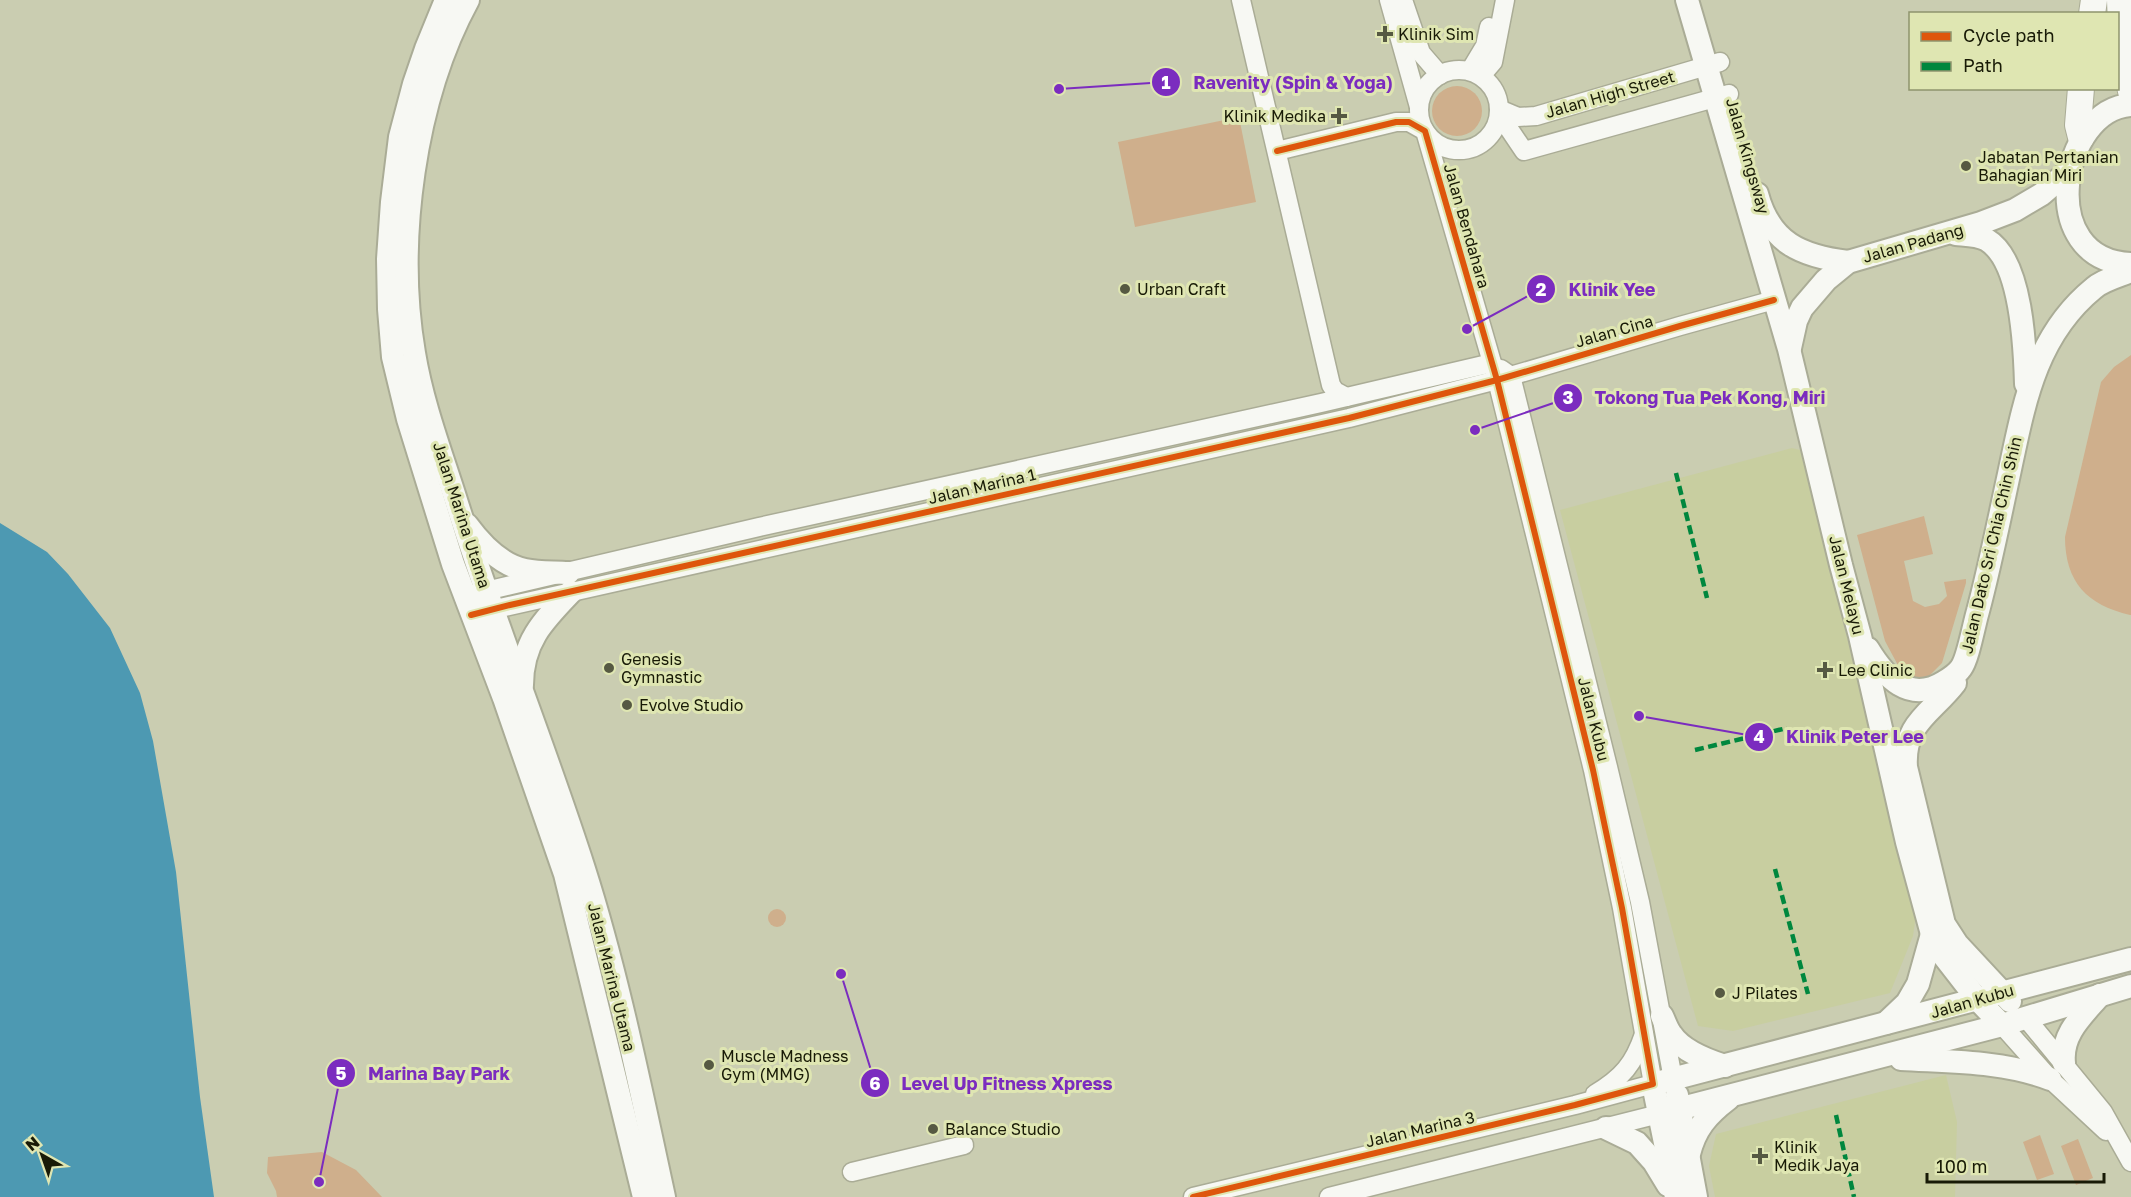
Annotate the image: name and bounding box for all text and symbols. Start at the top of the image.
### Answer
legend [1909,12,2119,90]
place label: Klinik Sim [1398,24,1474,44]
text: Cycle path [1963,24,2055,46]
marker: Klinik Sim [1376,25,1394,43]
text: Path [1963,54,2003,76]
callout: Ravenity (Spin & Yoga) [1151,64,1405,100]
street label: Jalan High Street [1543,66,1677,122]
text: 1 [1161,71,1171,93]
text: Ravenity (Spin & Yoga) [1193,71,1393,93]
street label: Jalan Kingsway [1722,96,1774,216]
place label: Klinik Medika [1223,106,1326,126]
marker: Klinik Medika [1330,107,1348,125]
place label: Jabatan Pertanian Bahagian Miri [1978,147,2119,185]
marker: Jabatan Pertanian Bahagian Miri [1959,159,1973,173]
street label: Jalan Bendahara [1440,161,1494,291]
street label: Jalan Padang [1860,219,1966,267]
callout: Klinik Yee [1526,271,1667,307]
text: 2 [1536,278,1547,300]
text: Klinik Yee [1569,278,1656,300]
place label: Urban Craft [1137,279,1226,299]
marker: Urban Craft [1118,282,1132,296]
street label: Jalan Cina [1573,310,1655,352]
callout: Tokong Tua Pek Kong, Miri [1553,380,1838,416]
text: 3 [1563,386,1574,408]
text: Tokong Tua Pek Kong, Miri [1594,386,1826,408]
street label: Jalan Dato Sri Chia Chin Shin [1956,435,2026,655]
street label: Jalan Marina Utama [429,439,495,591]
street label: Jalan Marina 1 [926,464,1038,508]
street label: Jalan Melayu [1825,533,1869,637]
place label: Genesis Gymnastic [621,649,702,687]
place label: Lee Clinic [1838,660,1913,680]
marker: Genesis Gymnastic [602,661,616,675]
marker: Lee Clinic [1816,661,1834,679]
street label: Jalan Kubu [1574,675,1614,763]
place label: Evolve Studio [639,695,743,715]
marker: Evolve Studio [620,698,634,712]
callout: Klinik Peter Lee [1744,719,1936,755]
text: 4 [1753,725,1765,747]
text: Klinik Peter Lee [1786,725,1924,747]
street label: Jalan Marina Utama [584,901,640,1053]
street label: Jalan Kubu [1928,980,2016,1022]
place label: J Pilates [1732,983,1798,1003]
marker: J Pilates [1713,986,1727,1000]
place label: Muscle Madness Gym (MMG) [721,1046,849,1084]
callout: Marina Bay Park [326,1055,522,1091]
marker: Muscle Madness Gym (MMG) [702,1058,716,1072]
text: 5 [336,1062,347,1084]
text: Marina Bay Park [368,1062,511,1084]
callout: Level Up Fitness Xpress [860,1065,1125,1101]
text: 6 [869,1072,881,1094]
text: Level Up Fitness Xpress [901,1072,1113,1094]
street label: Jalan Marina 3 [1363,1107,1477,1151]
place label: Balance Studio [945,1119,1061,1139]
marker: Balance Studio [926,1122,940,1136]
north arrow [12,1125,72,1185]
text: N [21,1132,43,1155]
place label: Klinik Medik Jaya [1774,1137,1859,1175]
scale bar [1927,1146,2104,1184]
marker: Klinik Medik Jaya [1751,1147,1769,1165]
text: 100 m [1936,1155,1987,1177]

